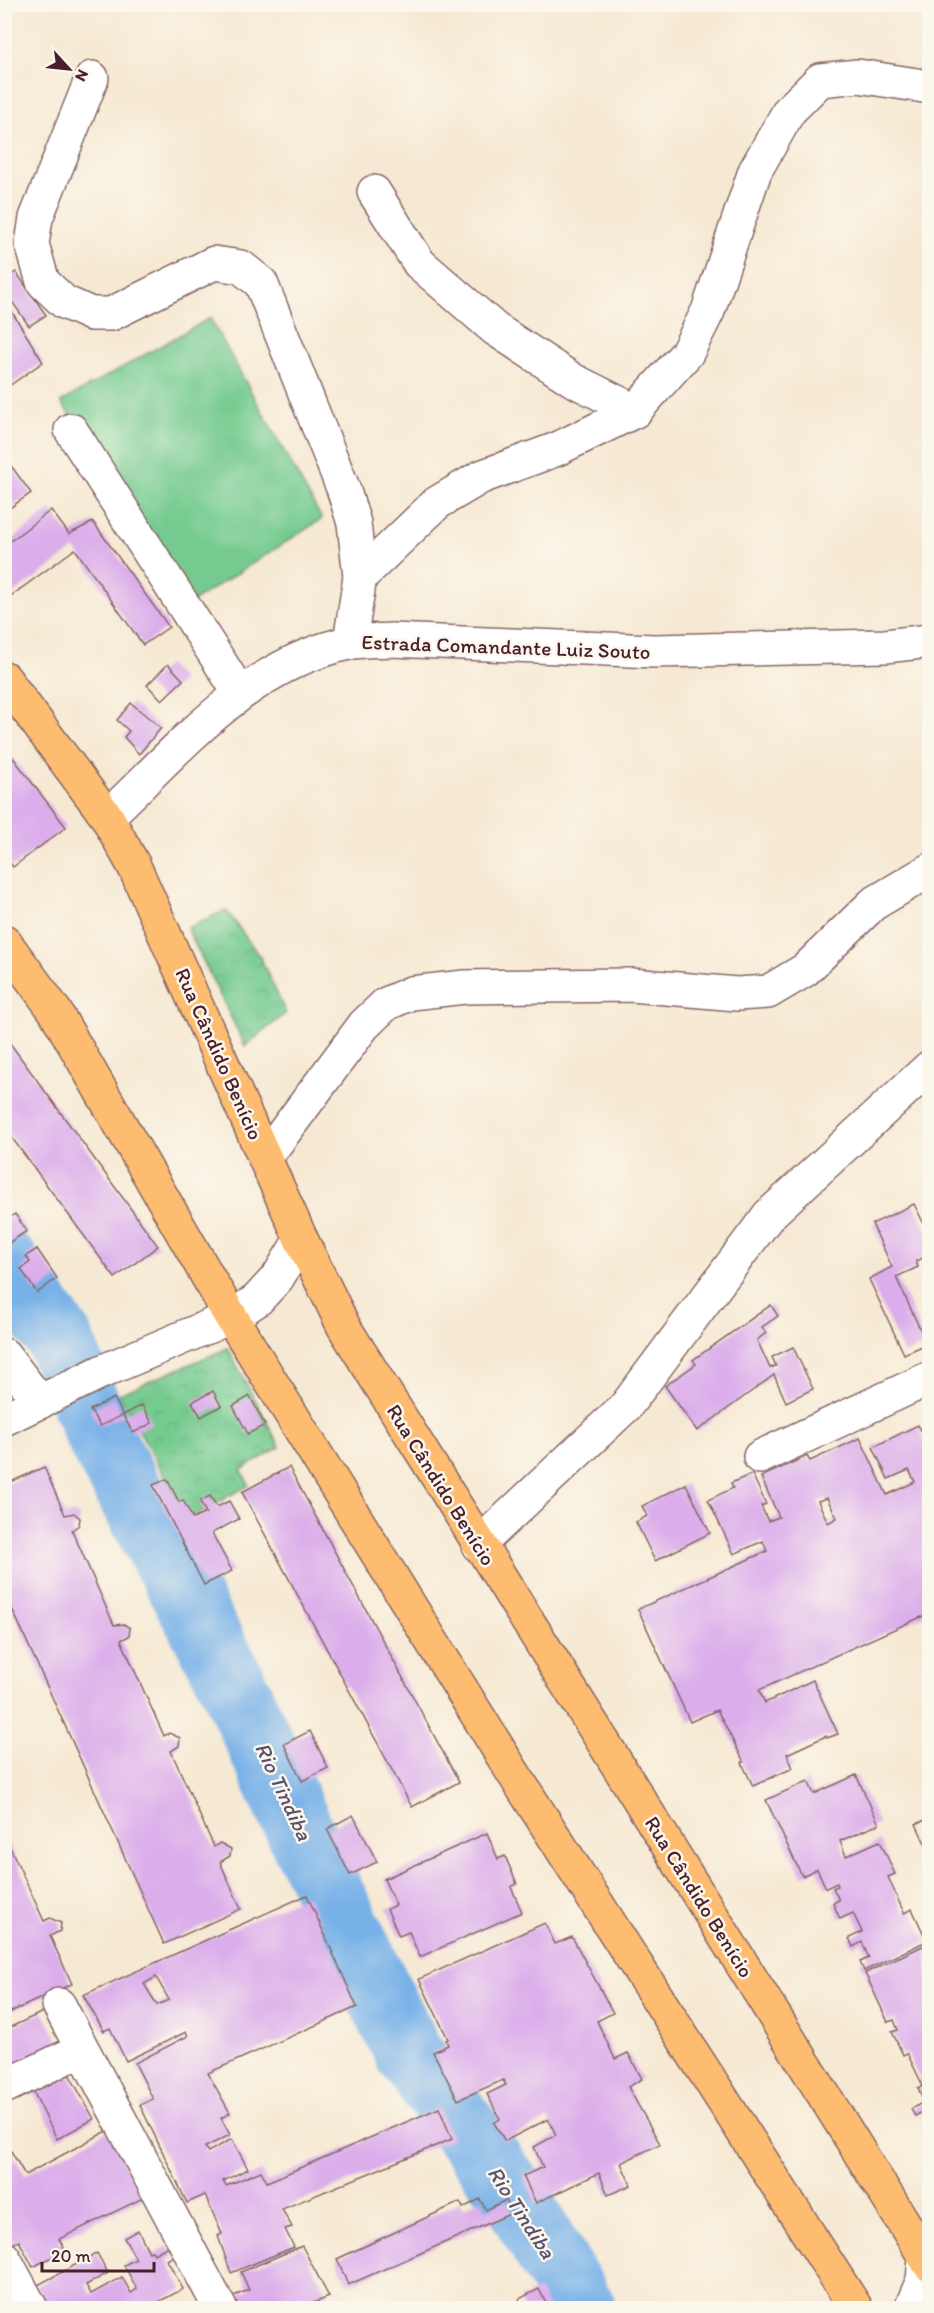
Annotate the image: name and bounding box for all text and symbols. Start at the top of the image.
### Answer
north arrow [39,39,99,99]
text: N [71,66,93,85]
street label: Estrada Comandante Luiz Souto [361,629,651,664]
street label: Rua Cândido Benício [170,964,269,1144]
street label: Rua Cândido Benício [382,1399,501,1570]
water label: Rio Tindiba [249,1738,318,1846]
street label: Rua Cândido Benício [640,1811,759,1982]
water label: Rio Tindiba [482,2161,562,2265]
scale bar [42,2235,154,2273]
text: 20 m [51,2245,91,2267]

